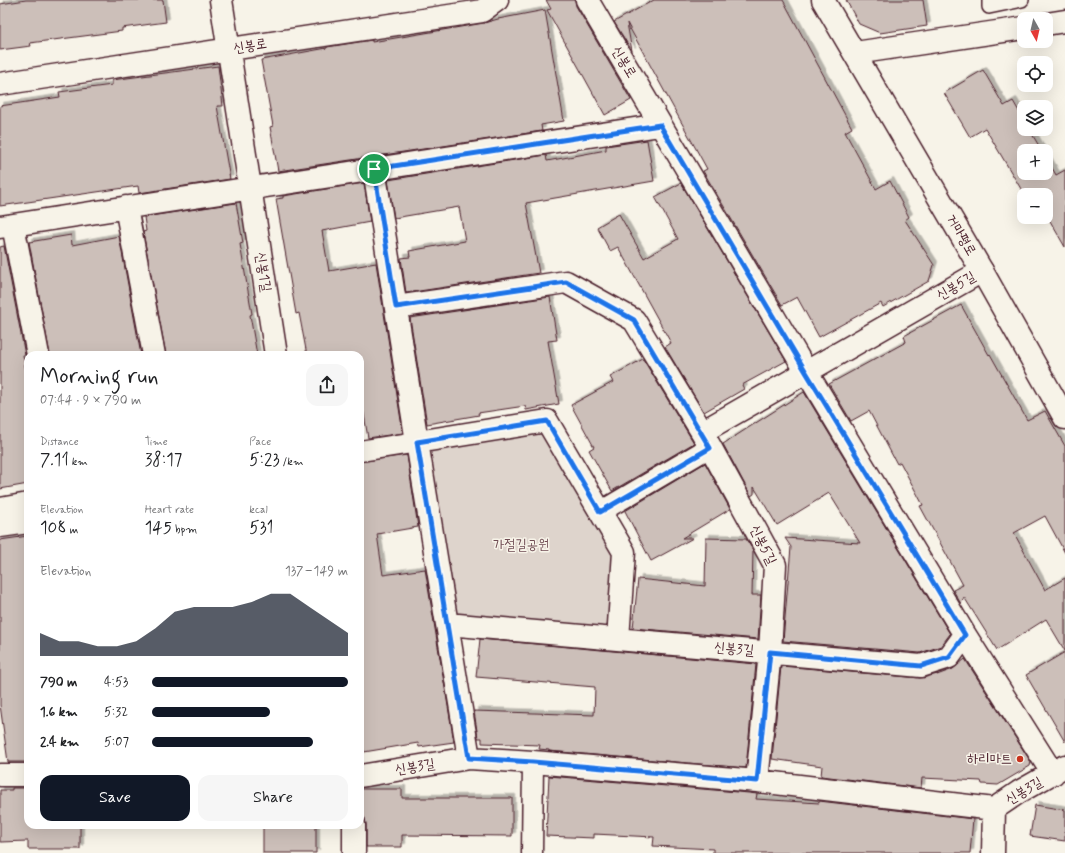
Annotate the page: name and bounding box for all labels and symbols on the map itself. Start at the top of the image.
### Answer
north arrow [1017,12,1053,48]
street label: 신봉로 [232,34,268,58]
street label: 신봉로 [608,43,640,81]
pin [357,152,391,186]
street label: 거마평로 [942,211,980,259]
street label: 신봉1길 [251,251,275,294]
street label: 신봉5길 [933,267,979,304]
street label: 신봉5길 [746,522,781,569]
park label: 가절길공원 [493,536,549,554]
street label: 신봉3길 [713,638,756,660]
place label: 하리마트 [967,750,1012,768]
marker: 하리마트 [1015,754,1025,764]
street label: 신봉3길 [394,755,437,779]
street label: 신봉3길 [1002,773,1047,809]

